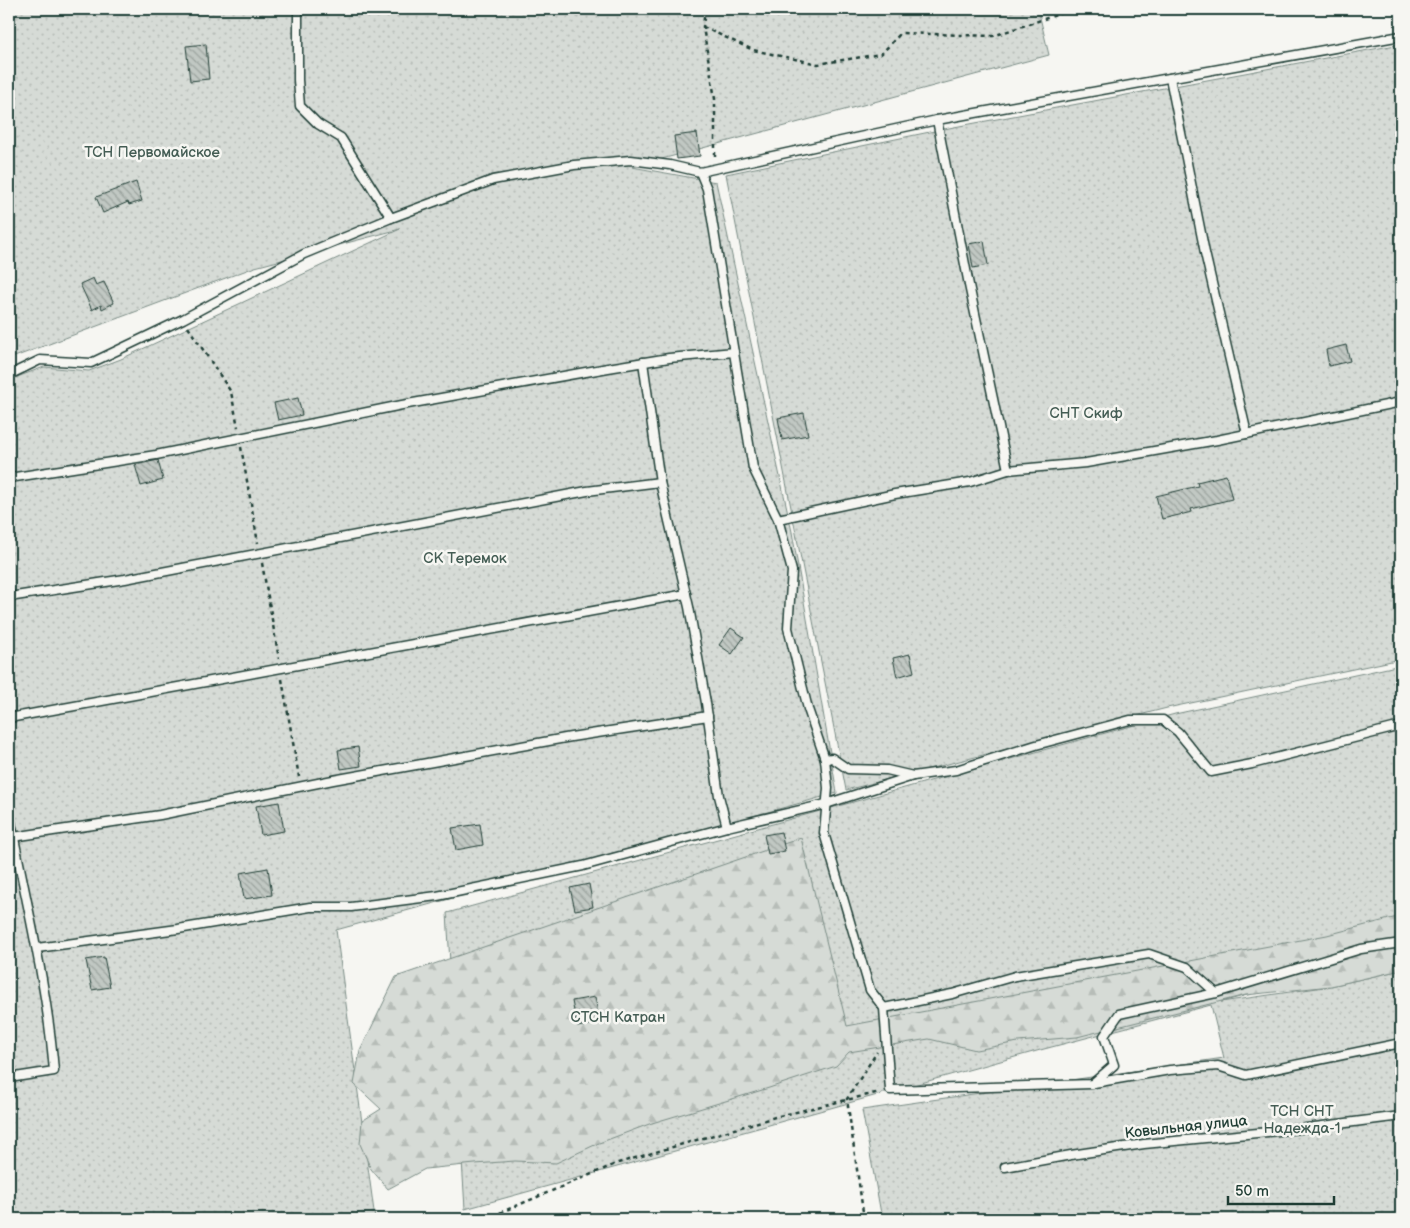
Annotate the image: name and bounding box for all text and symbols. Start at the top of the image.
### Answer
park label: ТСН Первомайское [84,143,220,162]
park label: СНТ Скиф [1049,404,1123,423]
park label: СК Теремок [423,549,507,568]
park label: СТСН Катран [571,1008,665,1027]
park label: ТСН СНТ Надежда-1 [1263,1102,1341,1138]
street label: Ковыльная улица [1124,1111,1248,1143]
scale bar [1228,1173,1334,1205]
text: 50 m [1235,1182,1269,1201]

